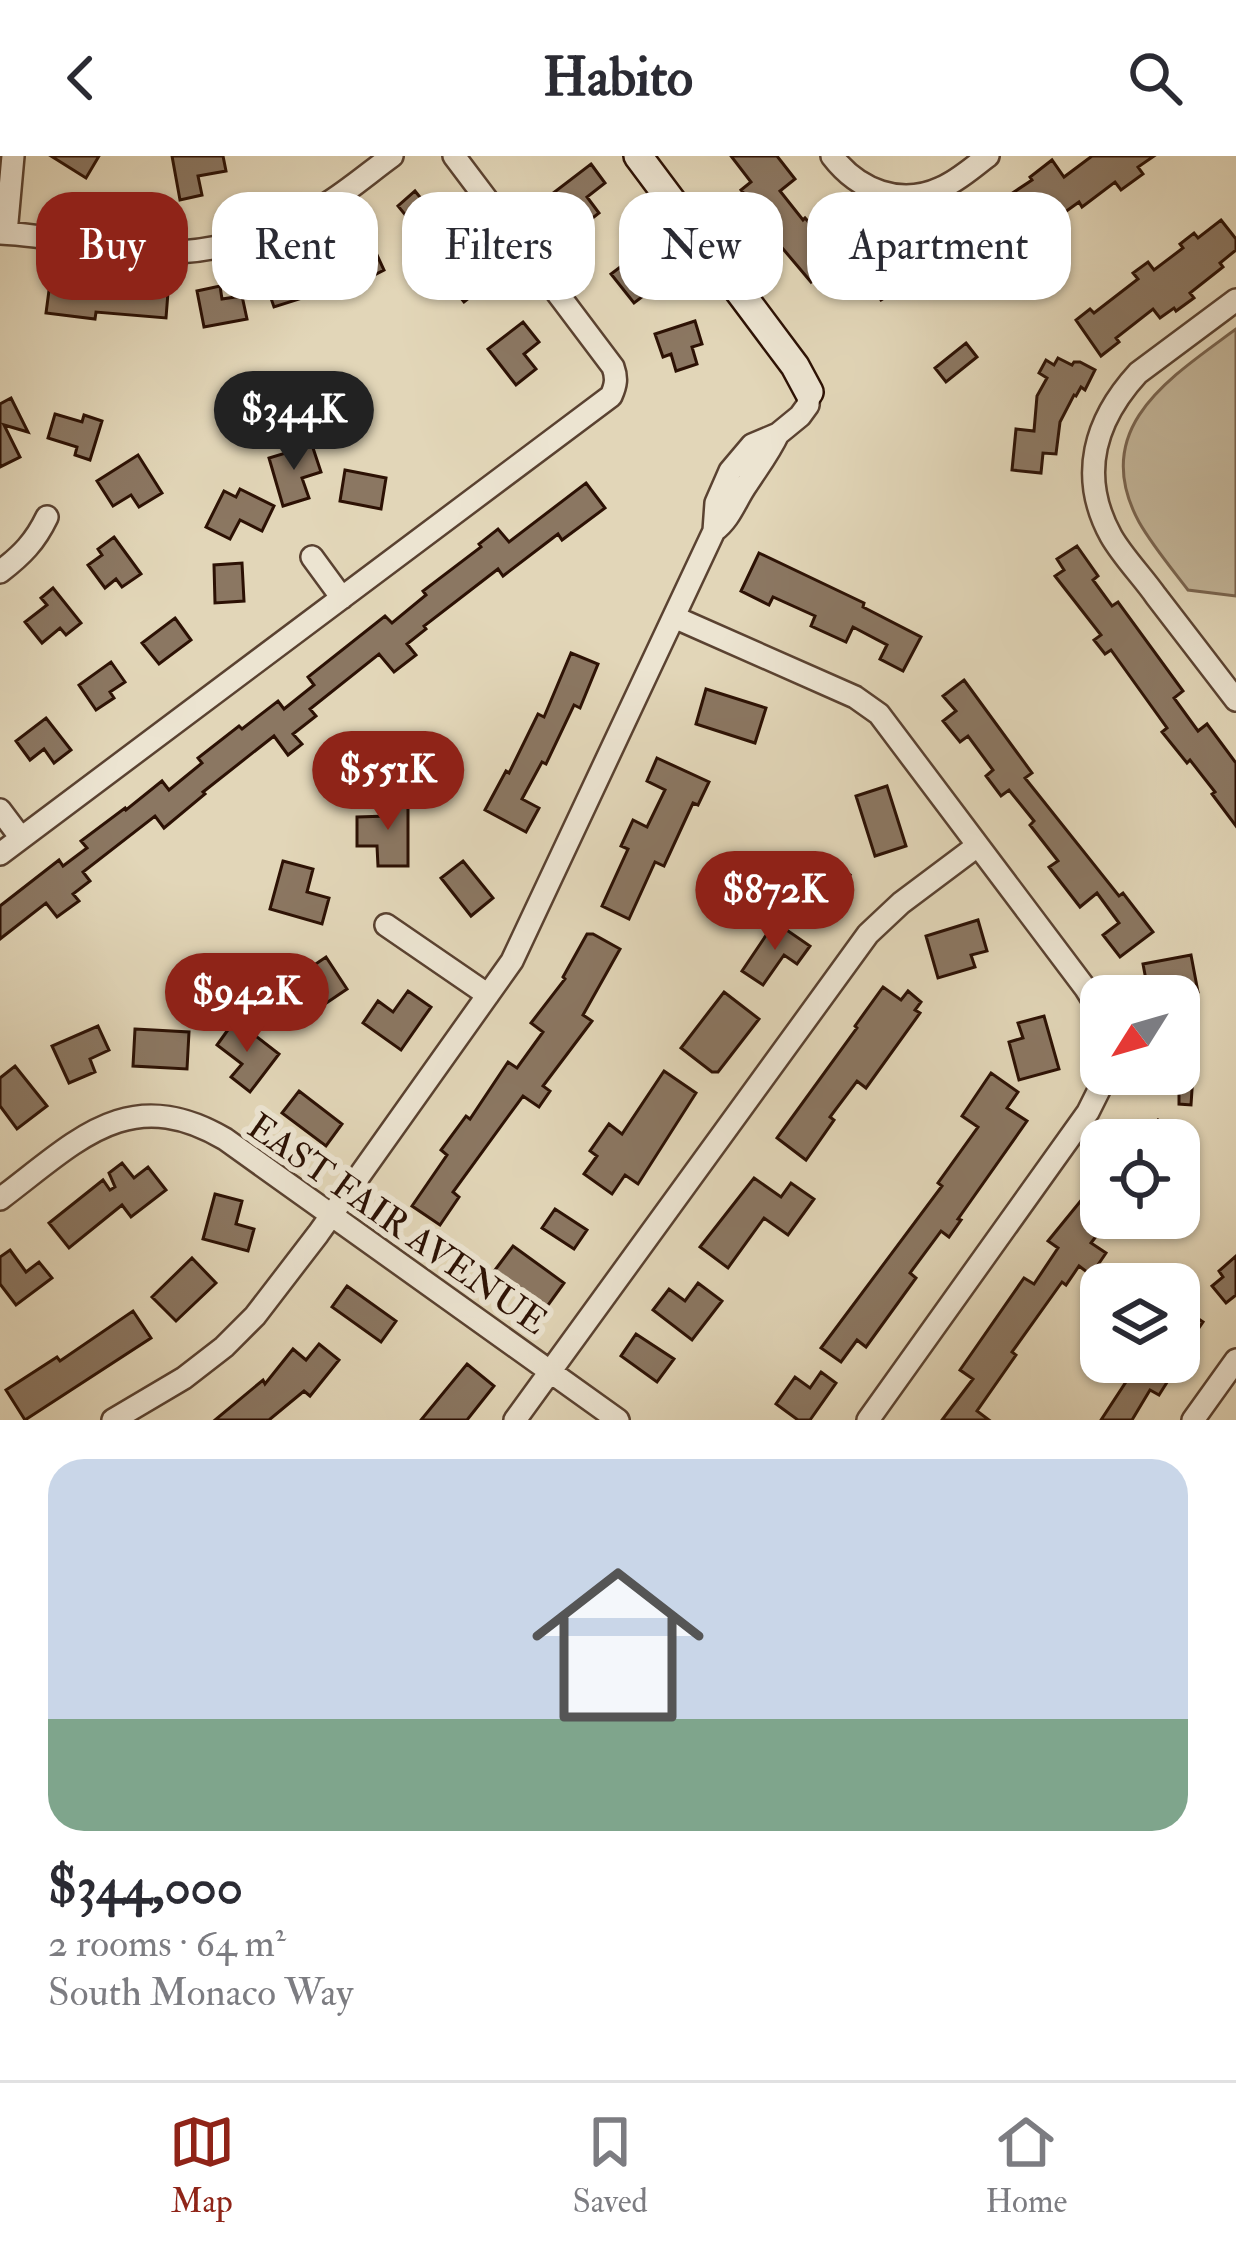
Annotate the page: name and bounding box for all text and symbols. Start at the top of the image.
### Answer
text: Habito [543,44,693,112]
icon: back [48,45,114,111]
icon: search [1122,45,1188,111]
chip: Buy [36,192,188,300]
chip: Rent [212,192,378,300]
chip: Filters [402,192,595,300]
chip: New [619,192,783,300]
chip: Apartment [807,192,1071,300]
pin: $344K [210,371,378,473]
text: $344K [241,385,347,434]
pin: $551K [304,731,472,833]
text: $551K [339,745,437,794]
pin: $872K [691,851,859,953]
text: $872K [722,865,828,914]
pin: $942K [163,953,331,1055]
text: $942K [192,967,302,1016]
north arrow [1080,975,1200,1095]
map controls [1080,975,1200,1383]
street label: EAST FAIR AVENUE [239,1104,556,1345]
button: locate [1080,1119,1200,1239]
button: layers [1080,1263,1200,1383]
icon: home [510,1537,726,1753]
text: $344,000 [48,1855,243,1919]
text: 2 rooms · 64 m² [48,1919,286,1968]
text: South Monaco Way [48,1968,353,2017]
tab: Map [169,2109,235,2222]
tab: Saved [572,2109,648,2222]
tab: Home [985,2109,1067,2222]

